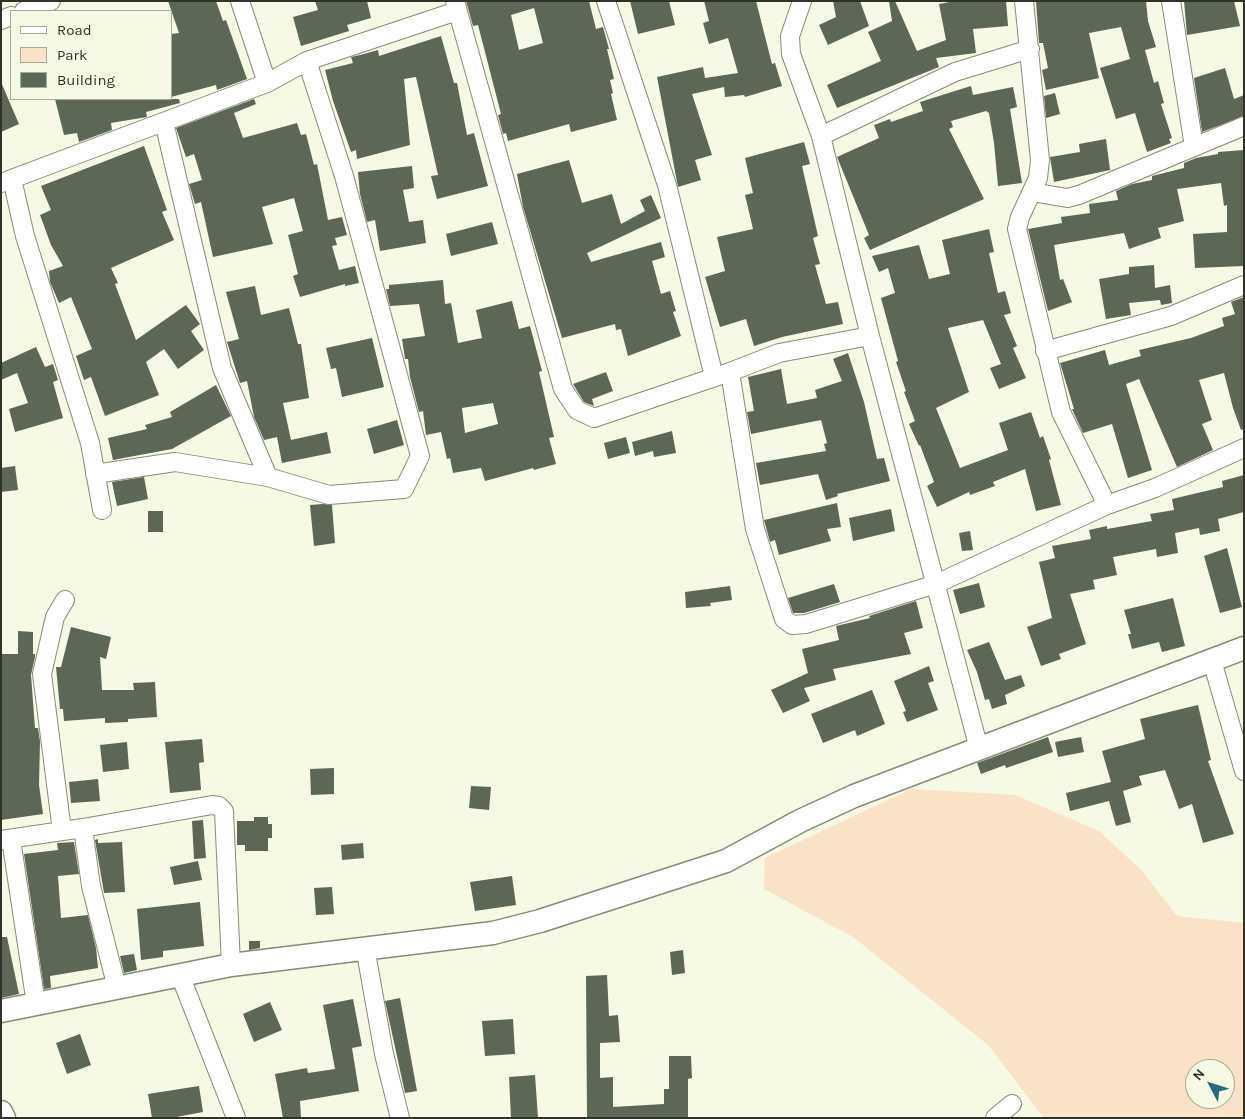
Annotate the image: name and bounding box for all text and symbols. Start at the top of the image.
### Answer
legend [10,10,172,100]
text: Road [57,21,92,39]
text: Park [57,46,87,64]
text: Building [57,71,115,89]
north arrow [1185,1059,1235,1109]
text: N [1189,1065,1209,1084]

